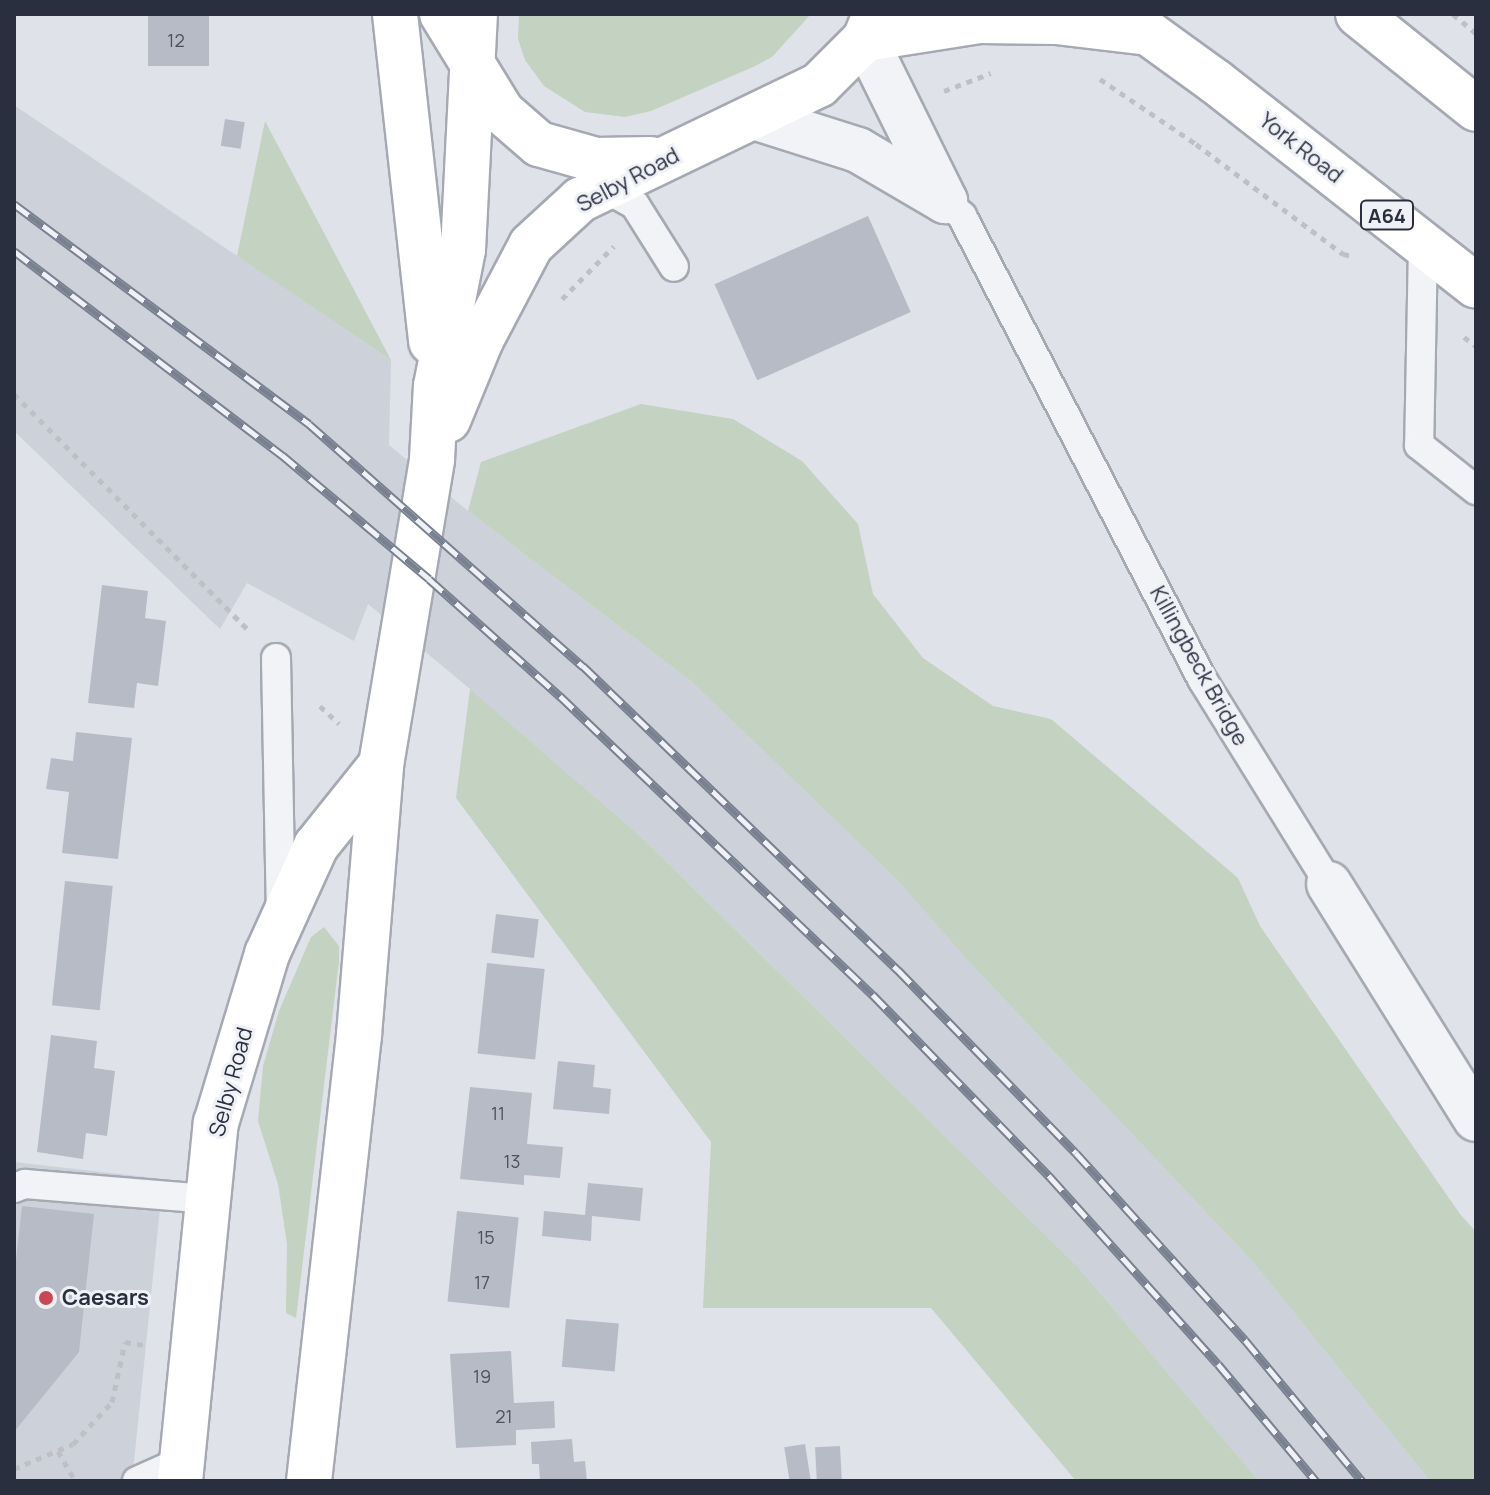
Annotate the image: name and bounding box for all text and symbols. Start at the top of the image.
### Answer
house number: 12 [167,29,185,51]
street label: York Road [1254,107,1348,189]
street label: Selby Road [572,142,684,218]
road number: A64 [1359,199,1415,231]
street label: Killingbeck Bridge [1144,582,1254,750]
street label: Selby Road [204,1024,258,1140]
house number: 11 [491,1102,505,1124]
house number: 13 [504,1150,520,1172]
house number: 15 [477,1226,495,1248]
house number: 17 [474,1271,490,1293]
place label: Caesars [62,1285,149,1311]
marker: Caesars [37,1289,55,1307]
house number: 19 [473,1365,491,1387]
house number: 21 [495,1405,513,1427]

